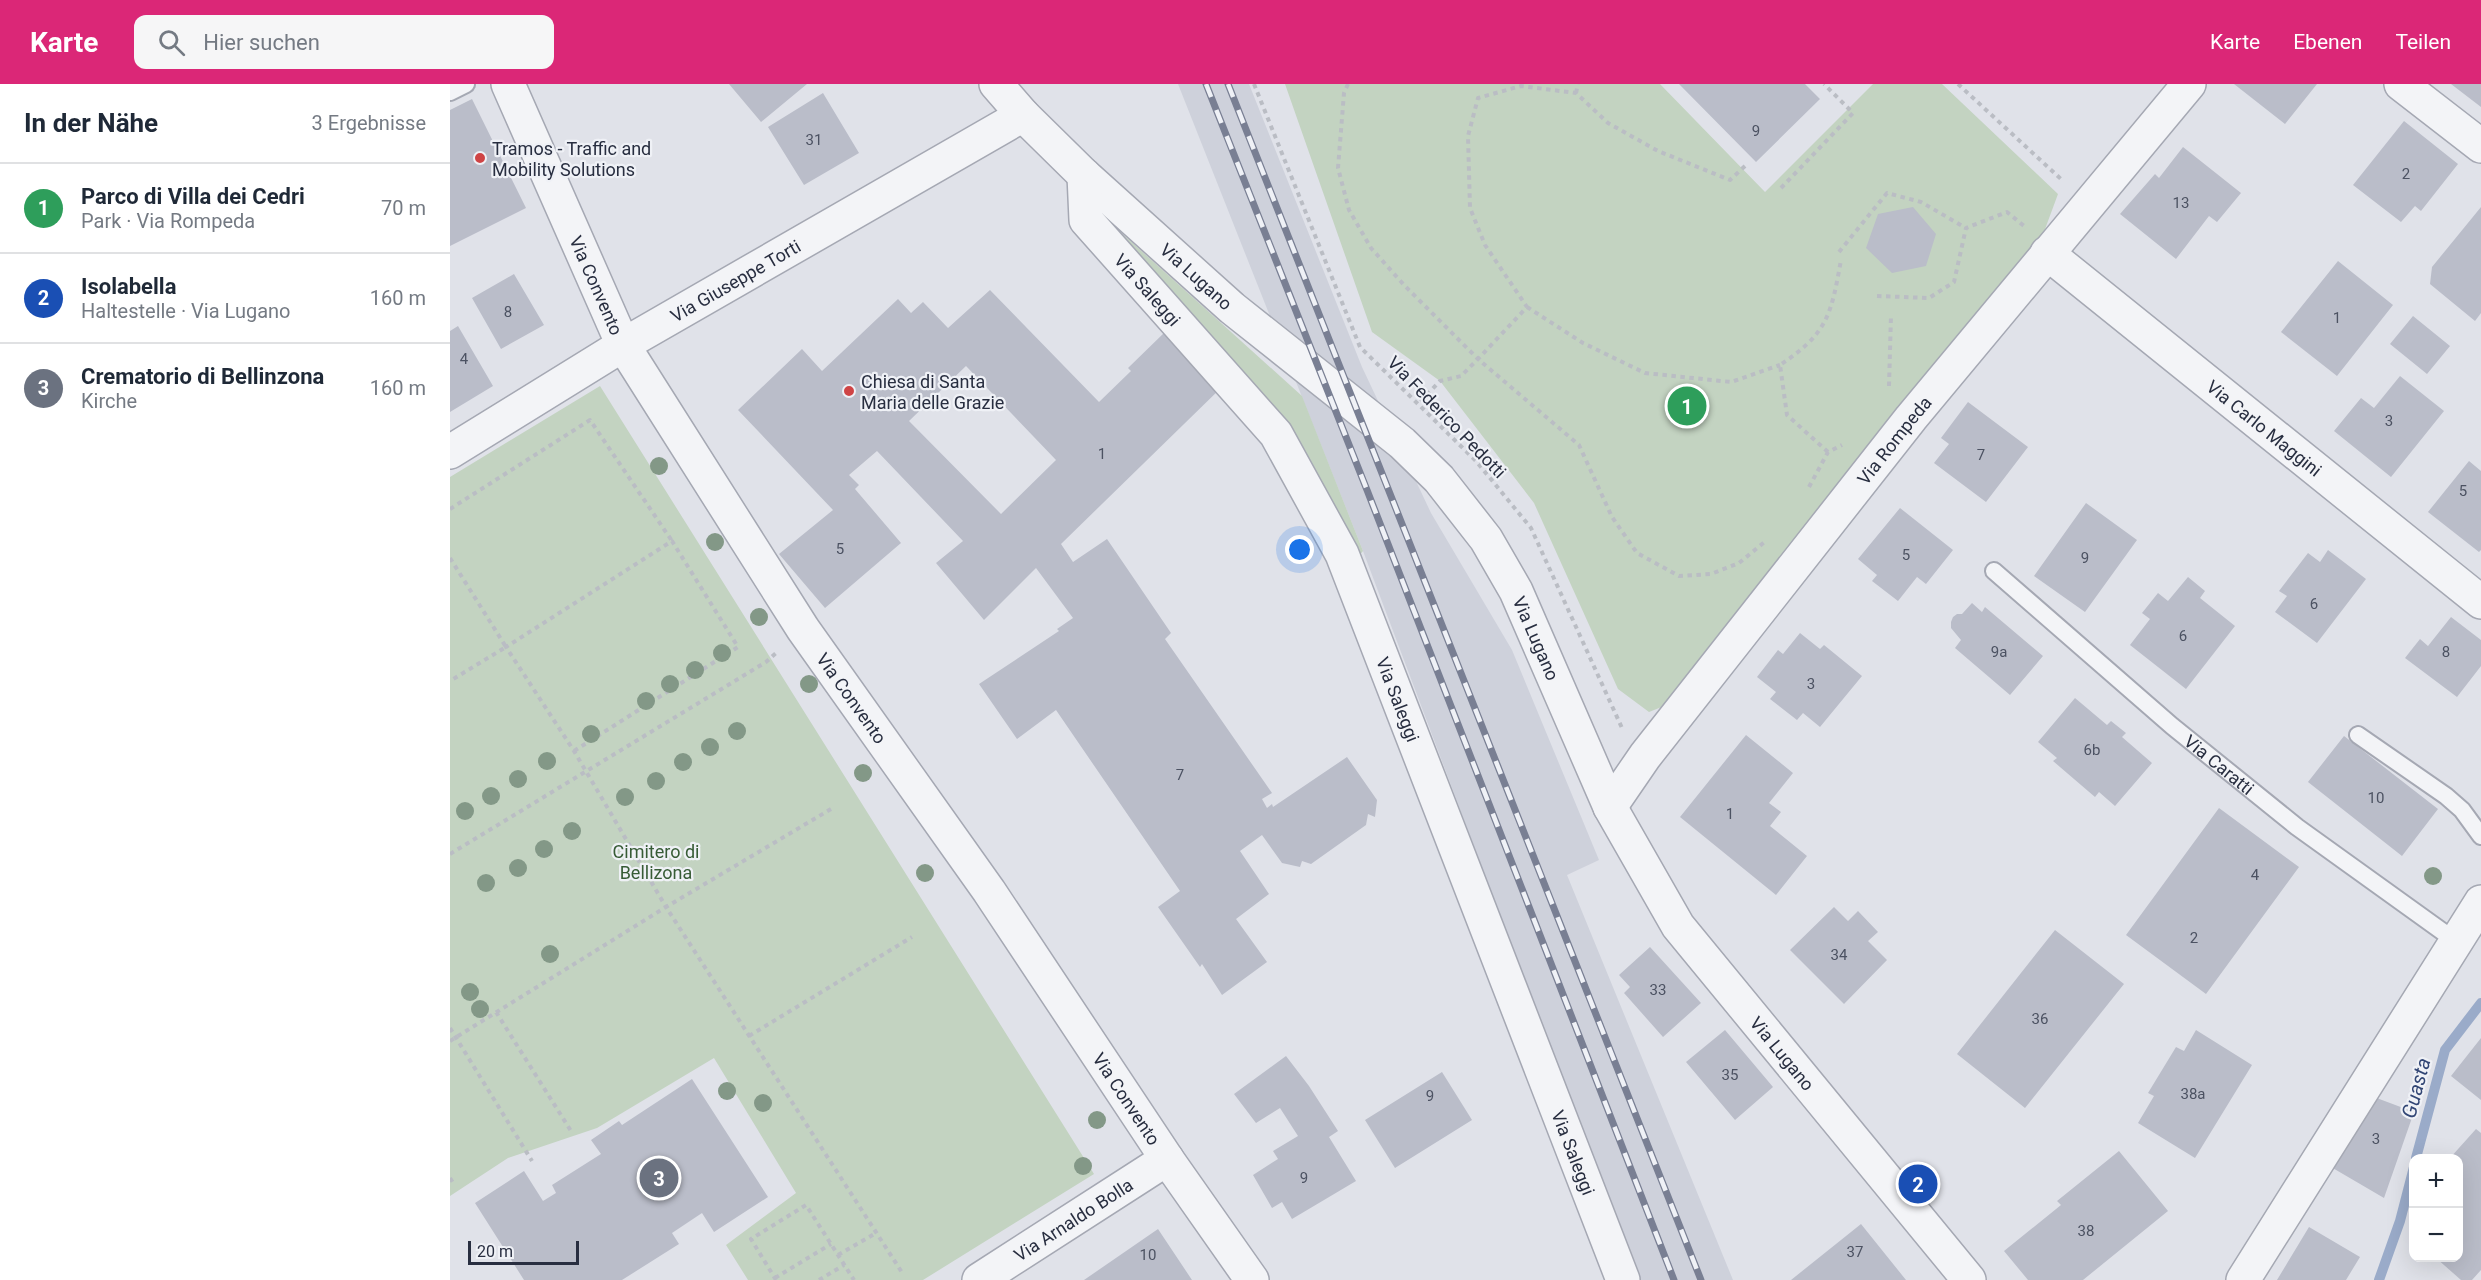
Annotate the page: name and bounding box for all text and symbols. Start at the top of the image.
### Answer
search box [134,15,554,69]
text: Karte [30,26,98,59]
icon: search [155,26,188,59]
text: Hier suchen [203,30,320,55]
text: Karte [2210,30,2260,54]
text: Ebenen [2293,30,2362,54]
text: Teilen [2395,30,2451,54]
text: In der Nähe [24,108,158,138]
text: 3 Ergebnisse [312,111,426,135]
house number: 9 [1752,122,1760,140]
house number: 31 [806,131,822,149]
place label: Tramos - Traffic and Mobility Solutions [492,138,651,180]
marker: Tramos - Traffic and Mobility Solutions [473,151,487,165]
house number: 2 [2402,165,2410,183]
text: Parco di Villa dei Cedri [81,184,305,209]
house number: 13 [2173,194,2189,212]
text: 1 [38,196,49,220]
text: 70 m [381,196,426,220]
text: Park · Via Rompeda [81,209,255,233]
street label: Via Convento [566,233,628,338]
street label: Via Giuseppe Torti [667,235,804,326]
street label: Via Lugano [1156,238,1237,314]
street label: Via Saleggi [1110,249,1185,330]
text: Isolabella [81,274,176,299]
text: 2 [38,286,49,310]
text: 160 m [370,286,426,310]
text: Haltestelle · Via Lugano [81,299,290,323]
house number: 8 [504,303,512,321]
house number: 1 [2333,309,2341,327]
house number: 4 [460,350,469,368]
street label: Via Federico Pedotti [1383,352,1511,482]
text: Crematorio di Bellinzona [81,364,324,389]
place label: Chiesa di Santa Maria delle Grazie [861,371,1004,413]
street label: Via Carlo Maggini [2203,375,2326,480]
text: 3 [38,376,49,400]
text: 160 m [370,376,426,400]
marker: Chiesa di Santa Maria delle Grazie [842,384,856,398]
pin: 1 [1668,384,1706,428]
text: Kirche [81,389,137,413]
street label: Via Rompeda [1852,392,1935,488]
house number: 3 [2385,412,2393,430]
house number: 1 [1098,445,1106,463]
house number: 7 [1977,446,1985,464]
house number: 5 [2459,482,2467,500]
your location [1285,535,1314,564]
house number: 5 [836,540,844,558]
house number: 5 [1902,546,1910,564]
house number: 9 [2081,549,2089,567]
street label: Via Lugano [1509,593,1564,683]
house number: 6 [2310,595,2318,613]
house number: 6 [2179,627,2187,645]
house number: 9a [1991,643,2007,661]
house number: 8 [2442,643,2450,661]
street label: Via Convento [813,649,891,747]
street label: Via Saleggi [1372,654,1424,745]
house number: 3 [1807,675,1815,693]
street label: Via Caratti [2180,730,2258,799]
house number: 6b [2084,741,2100,759]
house number: 7 [1176,766,1184,784]
house number: 10 [2368,789,2384,807]
house number: 1 [1726,805,1734,823]
park label: Cimitero di Bellizona [613,841,699,883]
house number: 4 [2251,866,2260,884]
house number: 2 [2190,929,2198,947]
house number: 34 [1831,946,1848,964]
house number: 33 [1650,981,1666,999]
house number: 36 [2032,1010,2048,1028]
street label: Via Lugano [1746,1012,1819,1095]
street label: Via Convento [1089,1049,1165,1149]
water label: Guasta [2396,1055,2436,1121]
house number: 35 [1722,1066,1738,1084]
house number: 38a [2180,1085,2206,1103]
house number: 9 [1426,1087,1434,1105]
street label: Via Saleggi [1548,1107,1600,1198]
house number: 3 [2372,1130,2380,1148]
map controls [2409,1154,2463,1262]
button: + [2409,1154,2463,1208]
pin: 3 [640,1156,678,1200]
pin: 2 [1898,1162,1938,1206]
house number: 9 [1300,1169,1308,1187]
street label: Via Arnaldo Bolla [1010,1173,1136,1265]
button: − [2409,1208,2463,1262]
house number: 38 [2078,1222,2094,1240]
scale bar [468,1238,579,1266]
text: 20 m [477,1242,513,1261]
house number: 37 [1847,1243,1863,1261]
house number: 10 [1140,1246,1156,1264]

